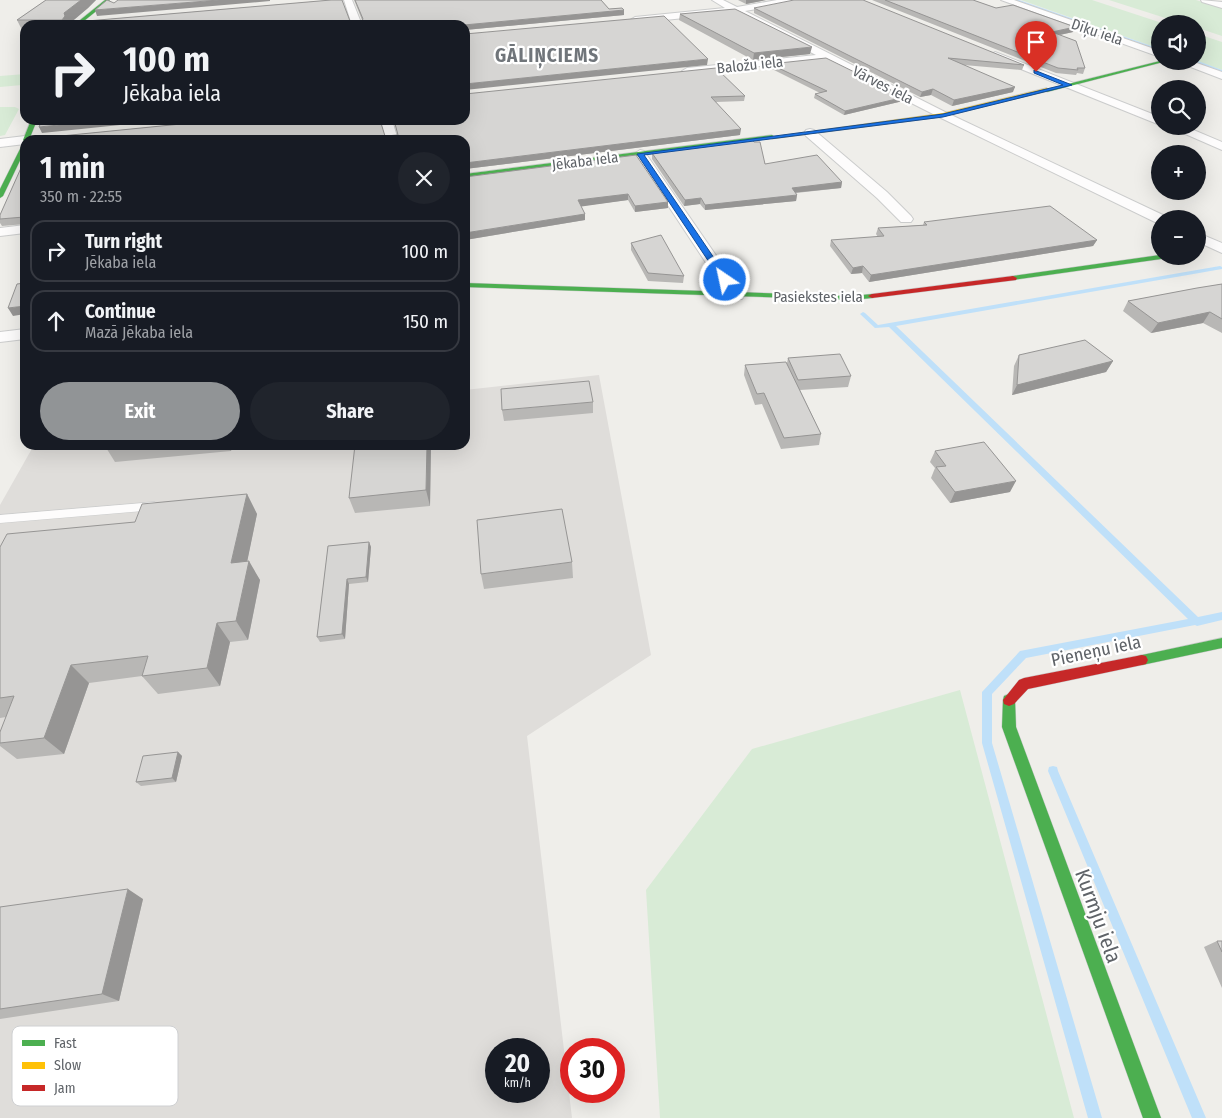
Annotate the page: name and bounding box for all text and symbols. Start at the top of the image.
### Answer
street label: Dīķu iela [1069,15,1125,50]
map controls [1151,15,1206,265]
button: sound [1151,15,1206,70]
pin [1015,21,1057,72]
icon: arrive [1022,28,1050,56]
text: 100 m [123,38,210,80]
icon: right [40,40,105,105]
district label: GĀLIŅCIEMS [495,44,599,69]
street label: Baložu iela [716,53,784,77]
street label: Vārves iela [850,62,916,108]
text: Jēkaba iela [123,80,221,107]
button: search [1151,80,1206,135]
button: + [1151,145,1206,200]
street label: Jēkaba iela [551,148,619,174]
text: 1 min [40,150,105,186]
button: close [398,152,450,204]
text: 350 m · 22:55 [40,187,122,206]
button: − [1151,210,1206,265]
text: Turn right [85,230,162,253]
icon: right [42,237,70,265]
text: 100 m [402,240,448,263]
text: Jēkaba iela [85,253,156,272]
position arrow [698,253,750,305]
street label: Pasiekstes iela [773,288,863,306]
text: Continue [85,300,156,323]
icon: ahead [42,307,70,335]
text: 150 m [403,310,448,333]
text: Mazā Jēkaba iela [85,323,193,342]
button: Exit [40,382,240,440]
button: Share [250,382,450,440]
street label: Pieneņu iela [1049,631,1143,671]
street label: Kurmju iela [1069,866,1127,966]
legend [12,1026,178,1106]
text: Fast [54,1035,77,1052]
speed limit sign: 30 [560,1038,625,1103]
text: 20 [505,1049,530,1079]
text: Slow [54,1057,81,1074]
text: km/h [504,1076,531,1090]
text: Jam [54,1080,75,1097]

